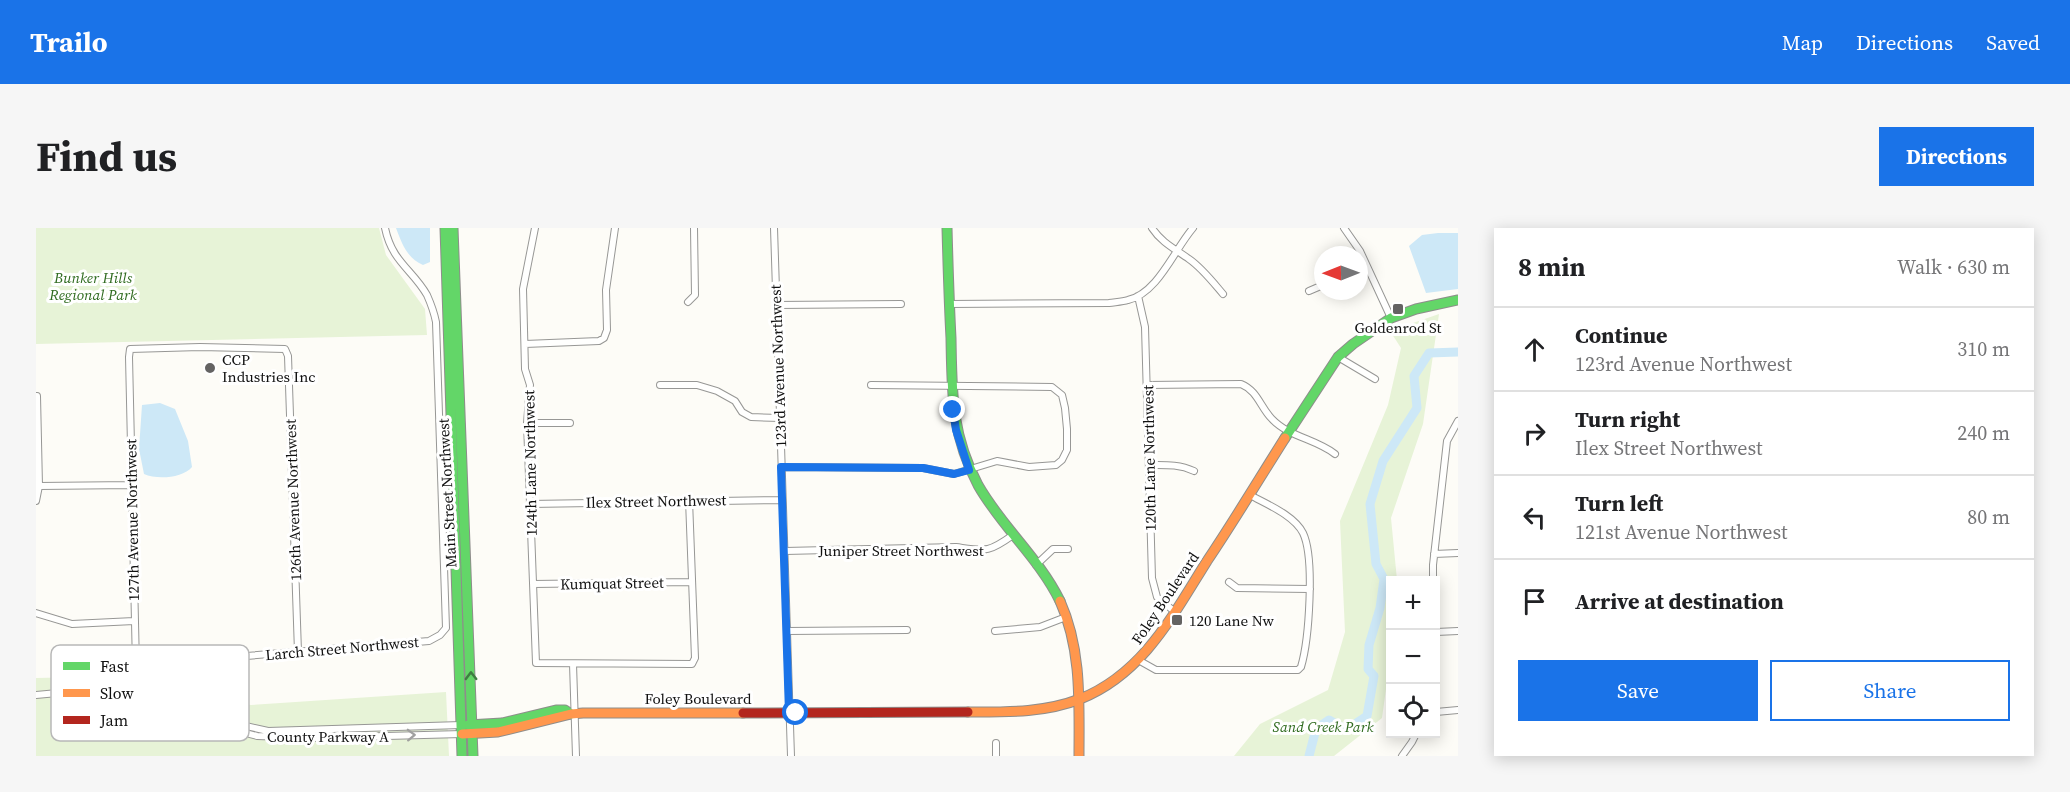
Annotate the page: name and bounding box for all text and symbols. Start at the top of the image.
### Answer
text: Trailo [30,23,108,61]
text: Map [1782,28,1823,57]
text: Directions [1856,28,1953,57]
text: Saved [1986,28,2040,57]
text: Find us [36,127,177,185]
button: Directions [1879,127,2034,186]
north arrow [1314,246,1368,300]
text: 8 min [1518,249,1585,285]
text: Walk · 630 m [1897,253,2010,281]
park label: Bunker Hills Regional Park [48,267,138,305]
street label: 123rd Avenue Northwest [765,284,791,448]
marker: Goldenrod St [1391,302,1405,316]
place label: Goldenrod St [1355,317,1442,338]
text: Continue [1575,320,1668,350]
icon: ahead [1518,333,1551,366]
text: 310 m [1957,335,2010,363]
place label: CCP Industries Inc [222,349,316,387]
text: 123rd Avenue Northwest [1575,350,1792,378]
marker: CCP Industries Inc [203,361,217,375]
street label: 120th Lane Northwest [1137,385,1161,531]
street label: 124th Lane Northwest [518,390,542,536]
route end [939,396,965,422]
text: Turn right [1575,404,1680,434]
icon: right [1518,417,1551,450]
street label: Main Street Northwest [433,418,461,568]
street label: 126th Avenue Northwest [280,419,306,581]
text: 240 m [1957,419,2010,447]
text: Ilex Street Northwest [1575,434,1763,462]
street label: 127th Avenue Northwest [120,439,144,601]
text: Turn left [1575,488,1663,518]
street label: Ilex Street Northwest [585,489,727,513]
icon: left [1518,501,1551,534]
text: 80 m [1967,503,2010,531]
text: 121st Avenue Northwest [1575,518,1788,546]
street label: Juniper Street Northwest [817,540,984,561]
street label: Foley Boulevard [1126,547,1204,648]
street label: Kumquat Street [560,572,664,594]
map controls [1386,576,1440,738]
button: + [1386,576,1440,630]
icon: arrive [1518,585,1551,618]
text: Arrive at destination [1575,586,1784,616]
place label: 120 Lane Nw [1189,610,1274,631]
marker: 120 Lane Nw [1170,613,1184,627]
button: − [1386,630,1440,684]
street label: Larch Street Northwest [264,631,420,665]
legend [51,645,249,741]
text: Fast [100,655,130,677]
button: Save [1518,660,1758,721]
button: Share [1770,660,2010,721]
one-way arrow [465,671,477,680]
text: Slow [100,682,135,704]
button: locate [1386,684,1440,738]
street label: Foley Boulevard [644,688,752,709]
route start [782,699,808,725]
text: Jam [99,709,128,731]
park label: Sand Creek Park [1273,716,1374,737]
street label: County Parkway A [267,726,389,747]
one-way arrow [407,729,416,741]

